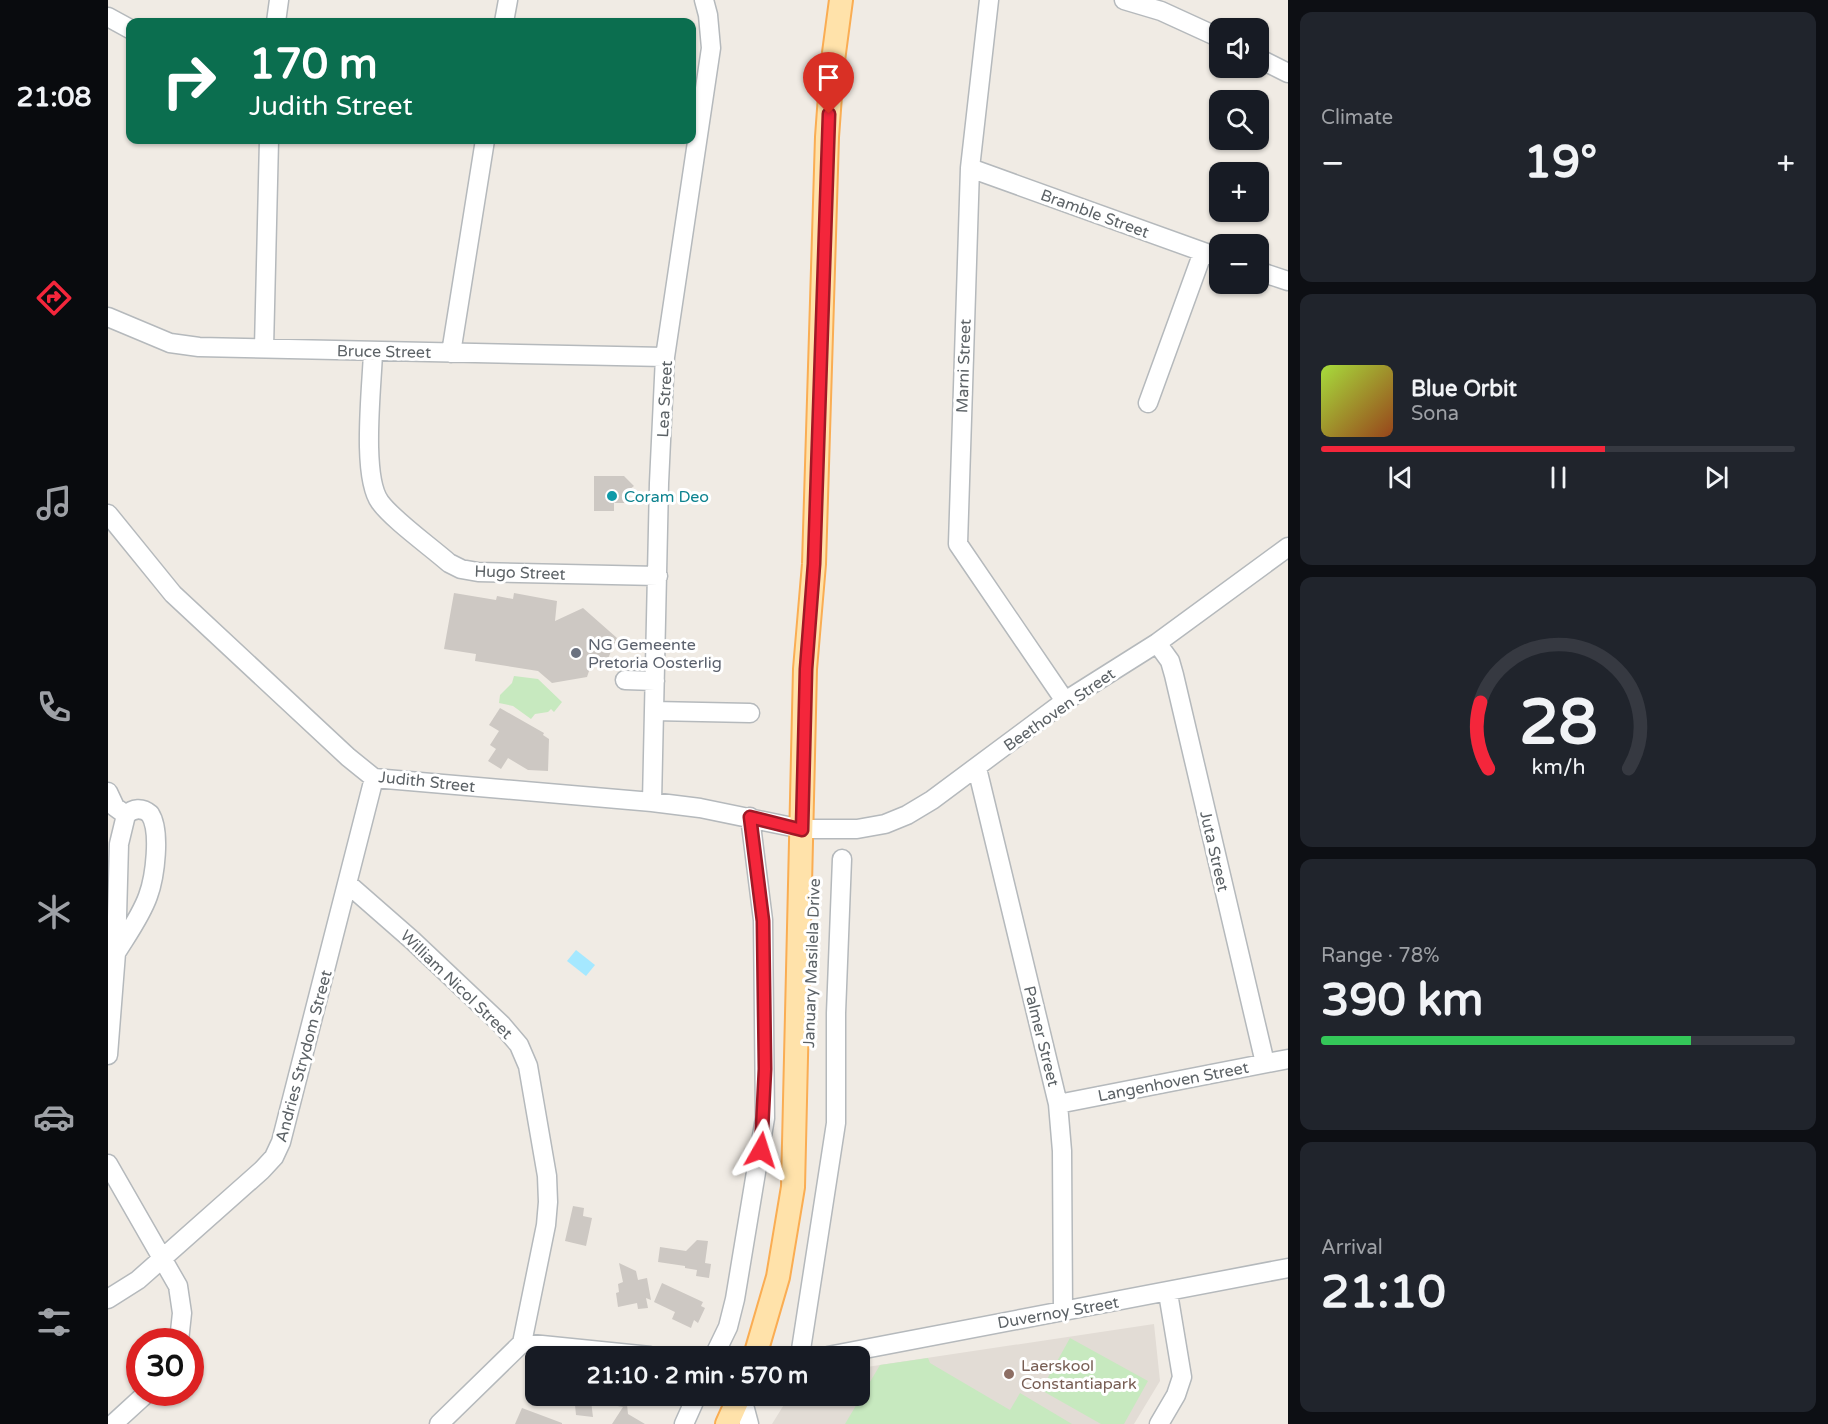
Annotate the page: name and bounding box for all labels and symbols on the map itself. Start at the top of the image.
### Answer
pin [803,52,854,114]
street label: Bramble Street [1038,185,1152,243]
street label: Marni Street [952,319,976,413]
street label: Bruce Street [337,341,431,363]
street label: Lea Street [653,360,677,438]
place label: Coram Deo [624,487,709,507]
marker: Coram Deo [605,489,619,503]
street label: Hugo Street [474,561,566,585]
place label: NG Gemeente Pretoria Oosterlig [588,635,722,673]
marker: NG Gemeente Pretoria Oosterlig [569,646,583,660]
street label: Beethoven Street [1000,664,1119,756]
street label: Judith Street [378,767,476,797]
street label: Juta Street [1195,809,1233,894]
street label: January Masilela Drive [799,878,825,1048]
street label: William Nicol Street [396,926,517,1044]
street label: Andries Strydom Street [271,968,337,1144]
street label: Palmer Street [1019,984,1063,1089]
street label: Langenhoven Street [1096,1058,1250,1106]
position arrow [729,1118,793,1182]
street label: Duvernoy Street [996,1292,1120,1334]
speed limit sign: 30 [126,1328,204,1406]
place label: Laerskool Constantiapark [1021,1356,1137,1394]
marker: Laerskool Constantiapark [1002,1367,1016,1381]

